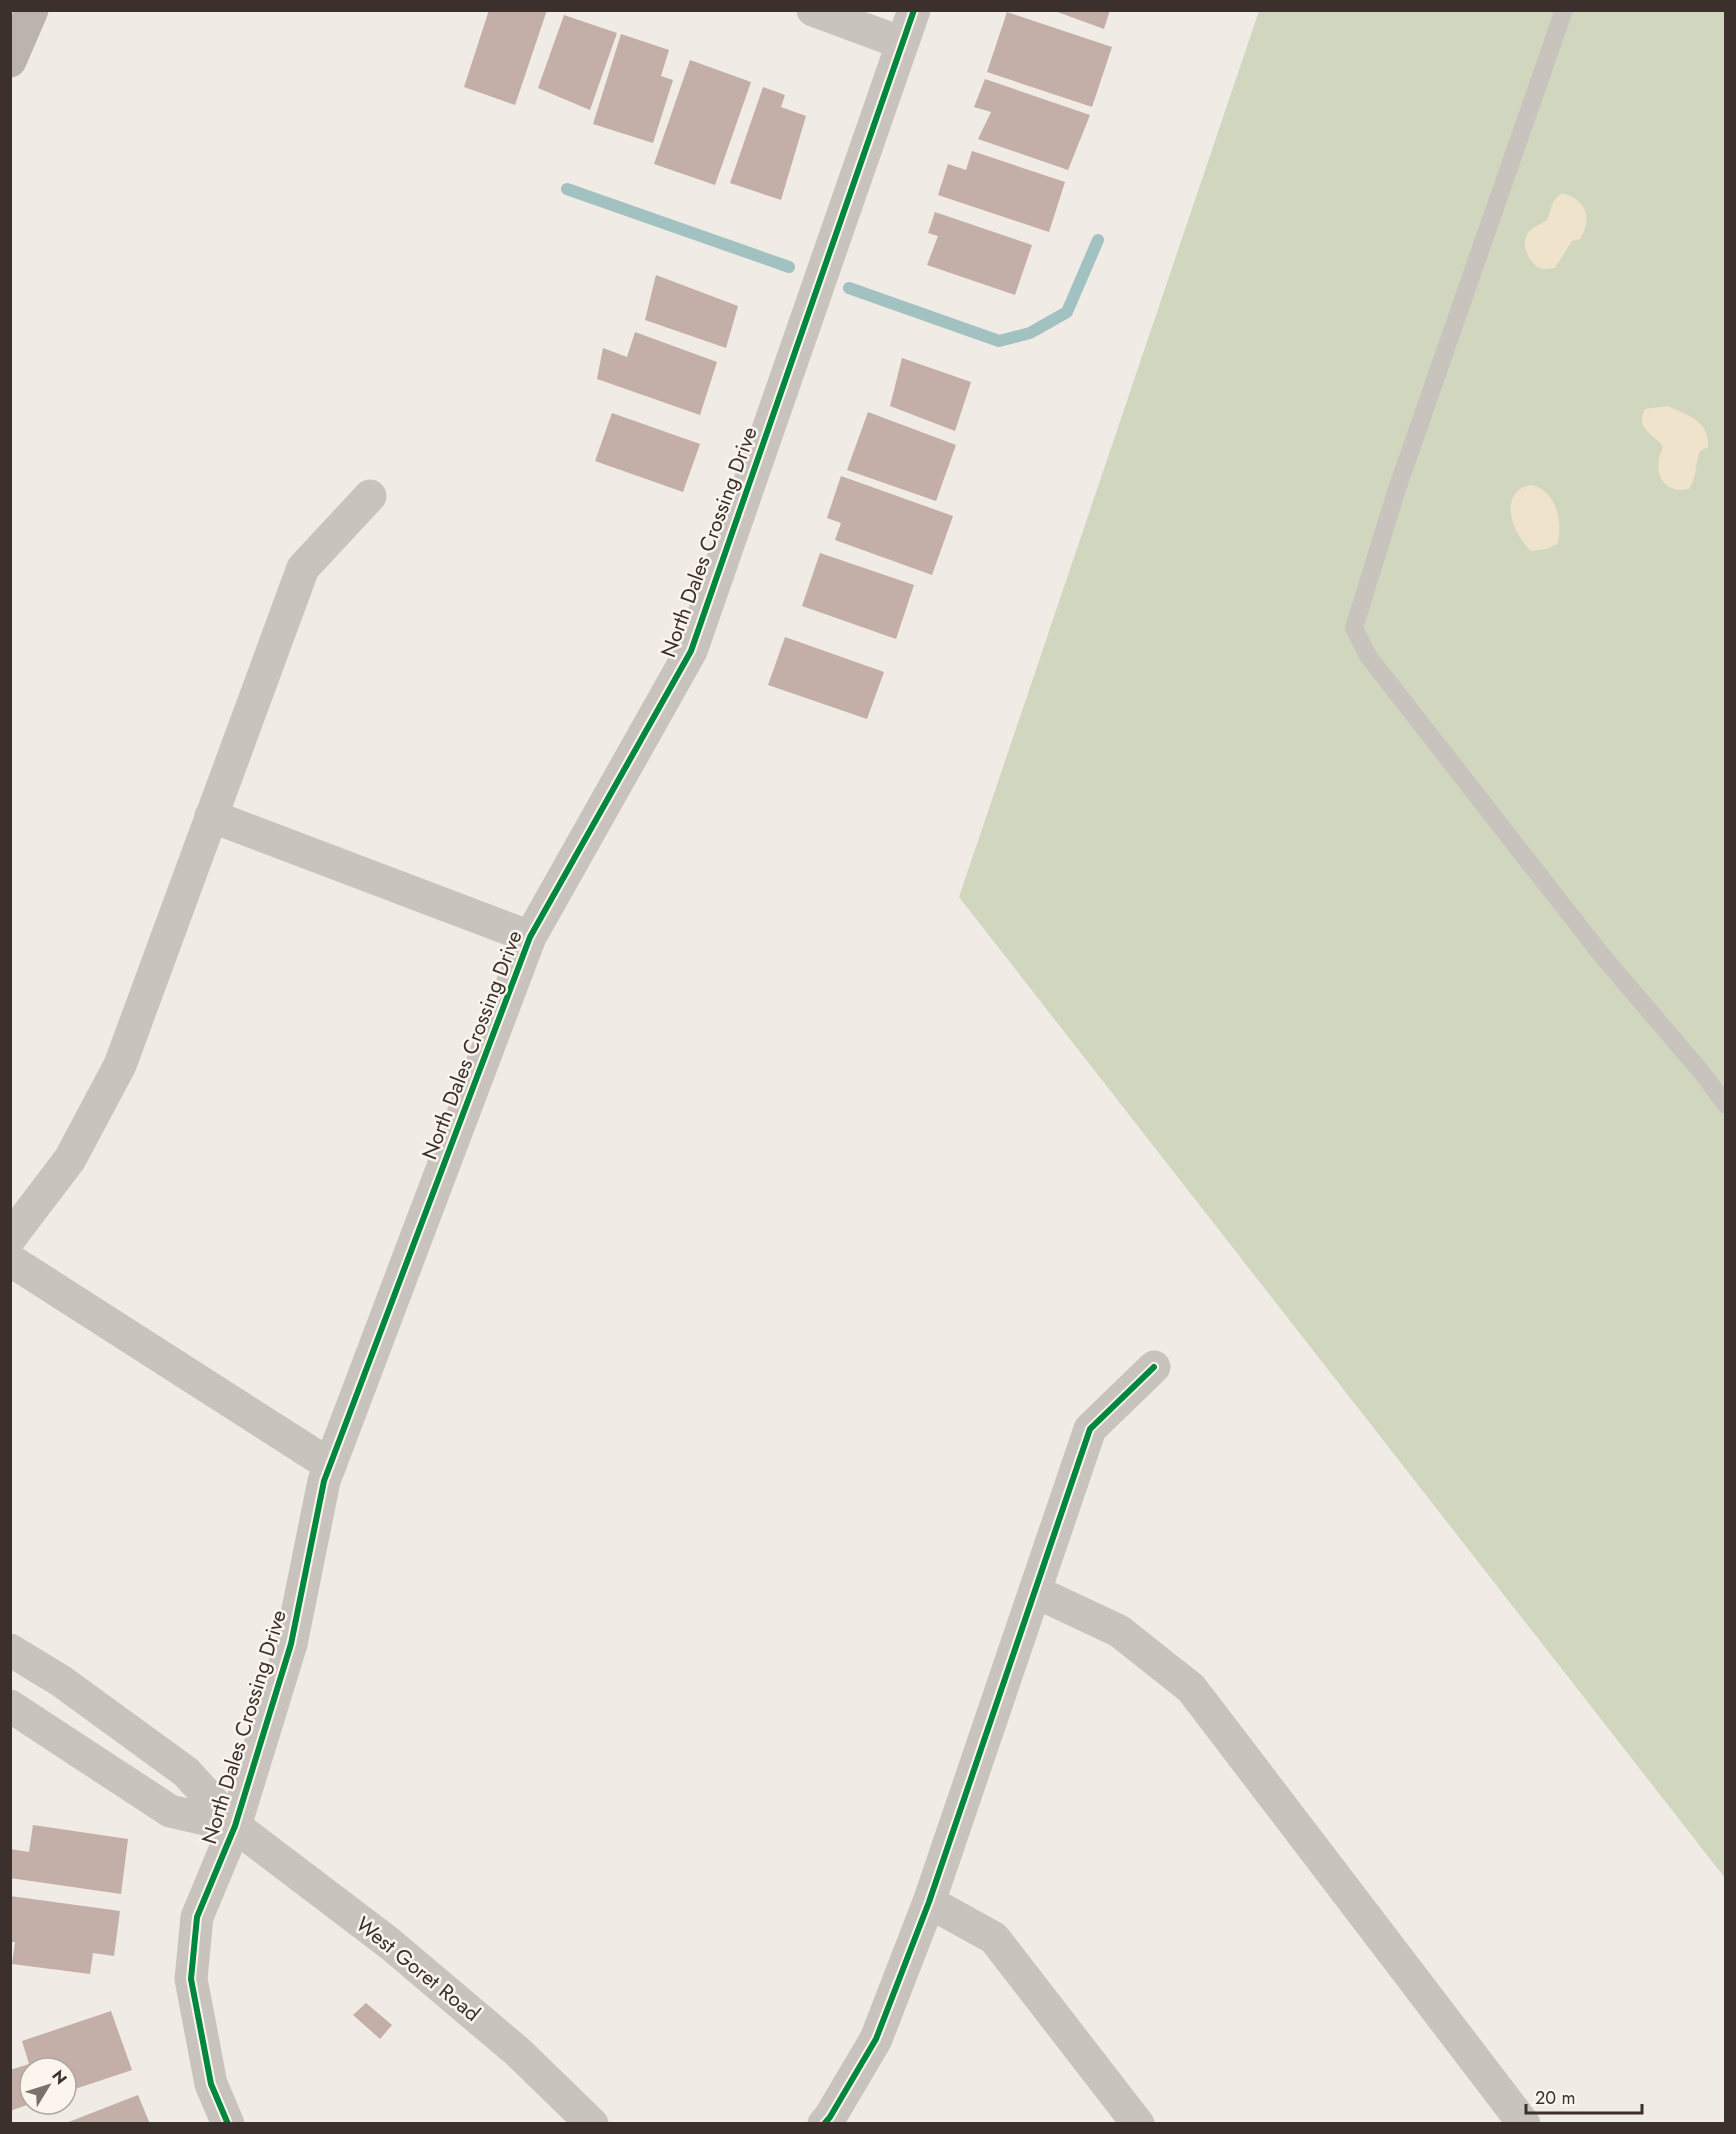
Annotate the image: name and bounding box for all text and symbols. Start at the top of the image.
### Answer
street label: North Dales Crossing Drive [653,422,765,661]
street label: North Dales Crossing Drive [414,926,530,1164]
street label: North Dales Crossing Drive [194,1606,294,1848]
street label: West Goret Road [350,1910,486,2028]
north arrow [18,2056,78,2116]
text: N [46,2065,72,2089]
scale bar [1526,2077,1642,2115]
text: 20 m [1535,2085,1575,2111]

